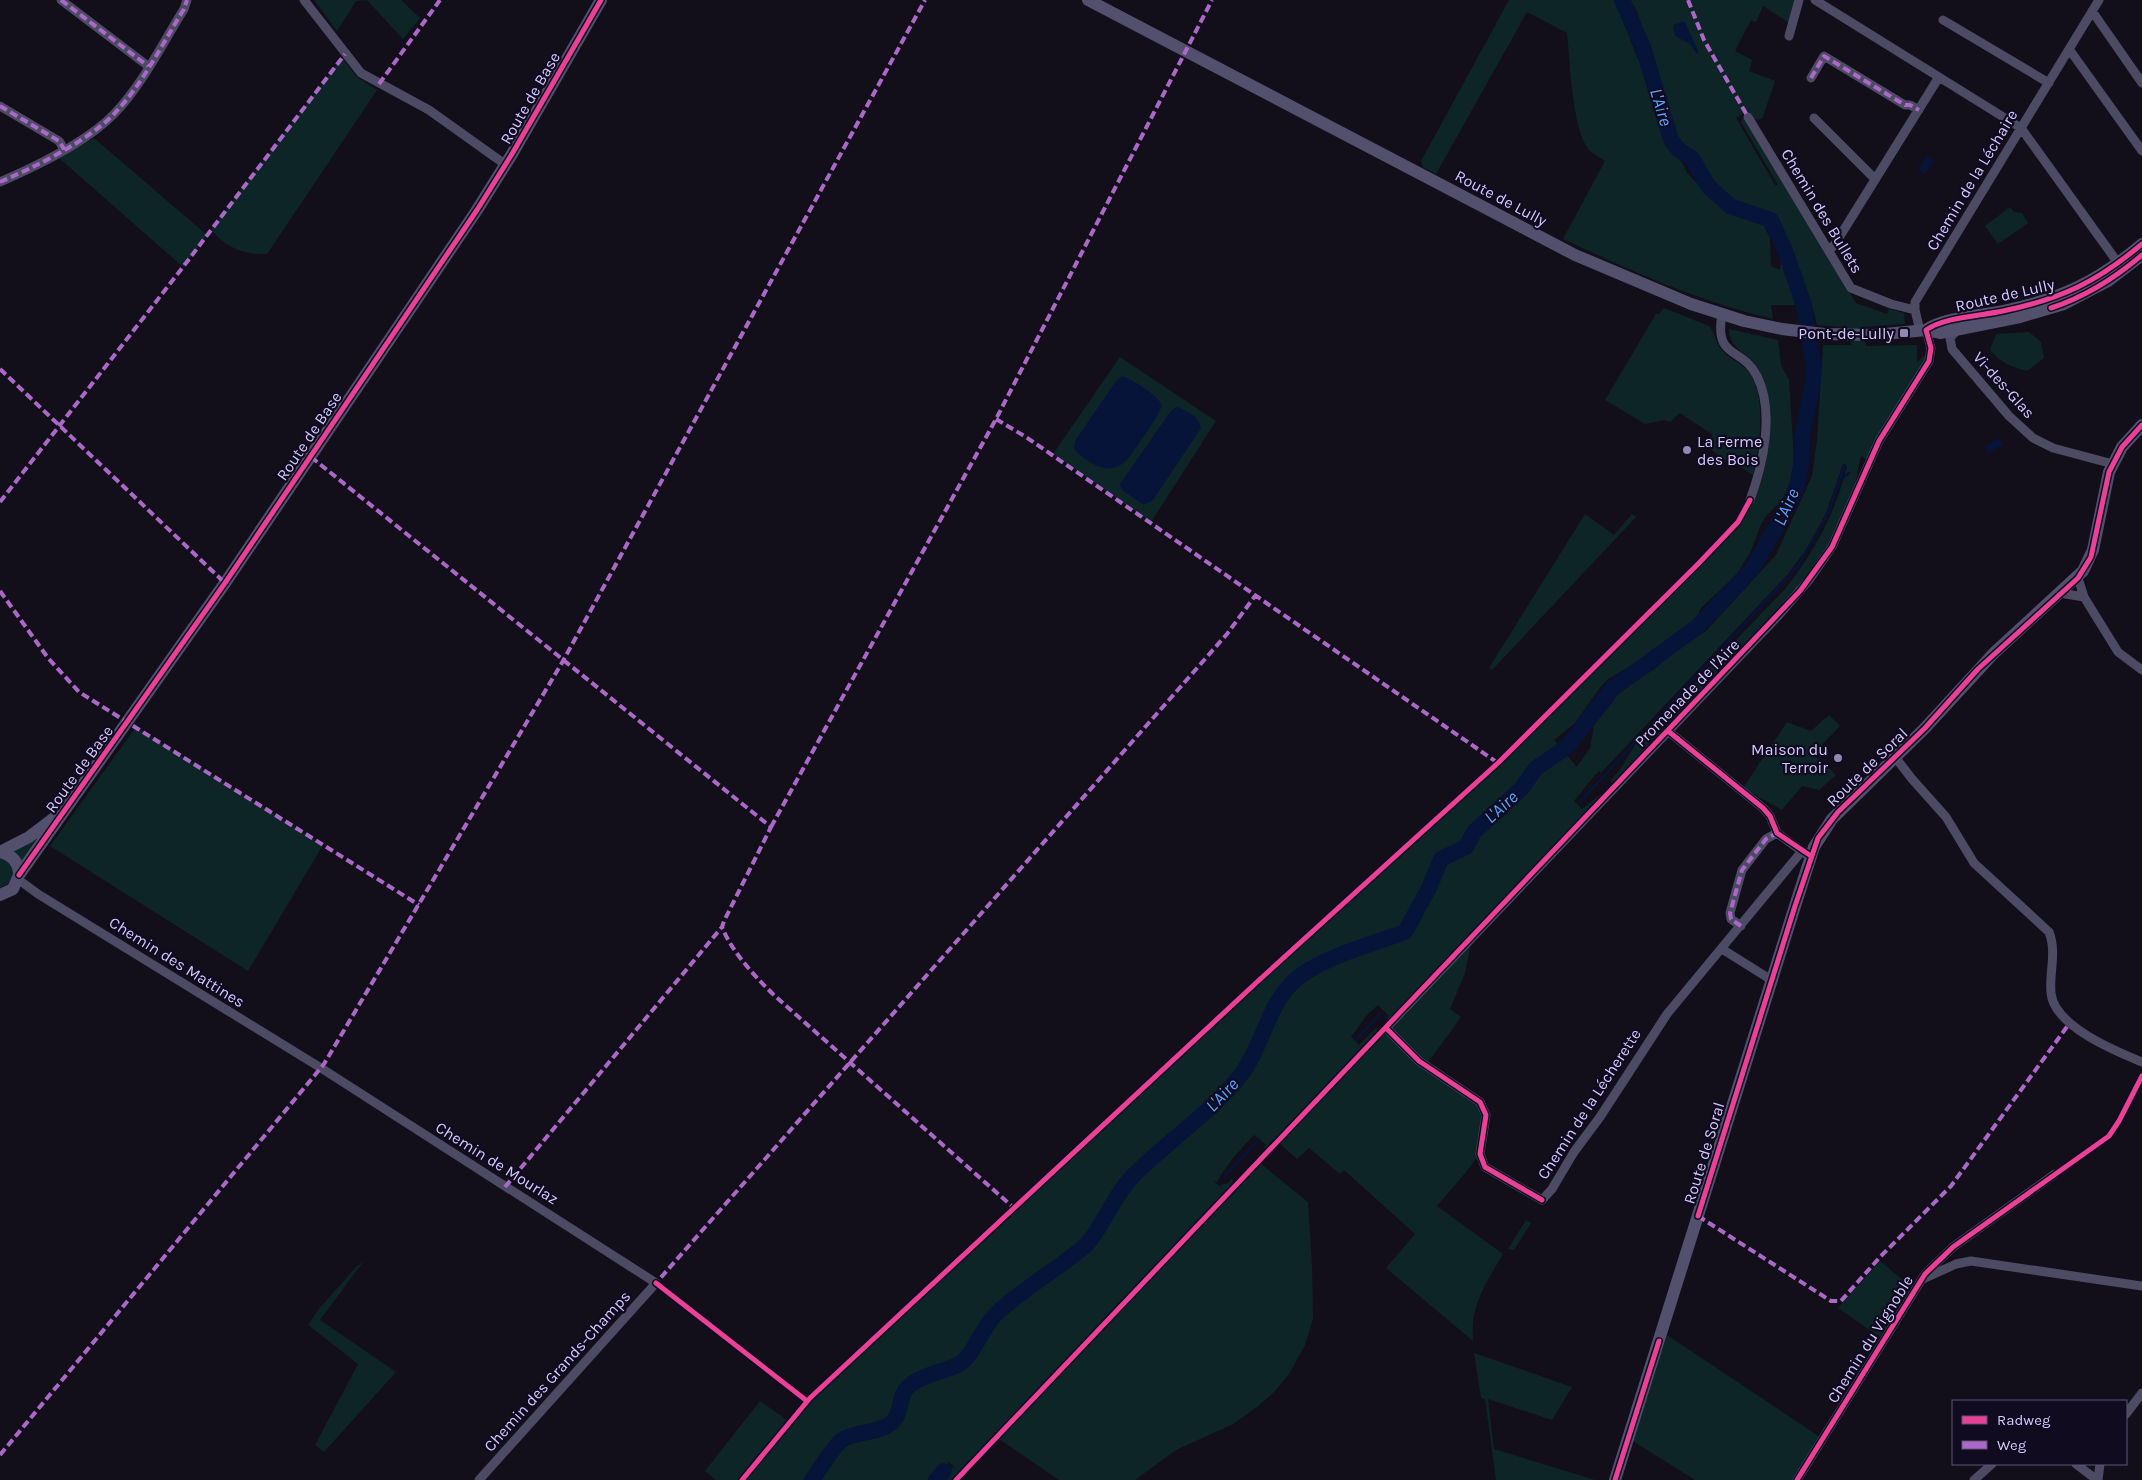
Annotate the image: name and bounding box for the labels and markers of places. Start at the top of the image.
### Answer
place label: Pont-de-Lully [1798,324,1895,343]
marker: Pont-de-Lully [1898,327,1910,339]
place label: La Ferme des Bois [1697,432,1762,469]
marker: La Ferme des Bois [1681,444,1693,456]
place label: Maison du Terroir [1751,740,1828,777]
marker: Maison du Terroir [1832,752,1844,764]

